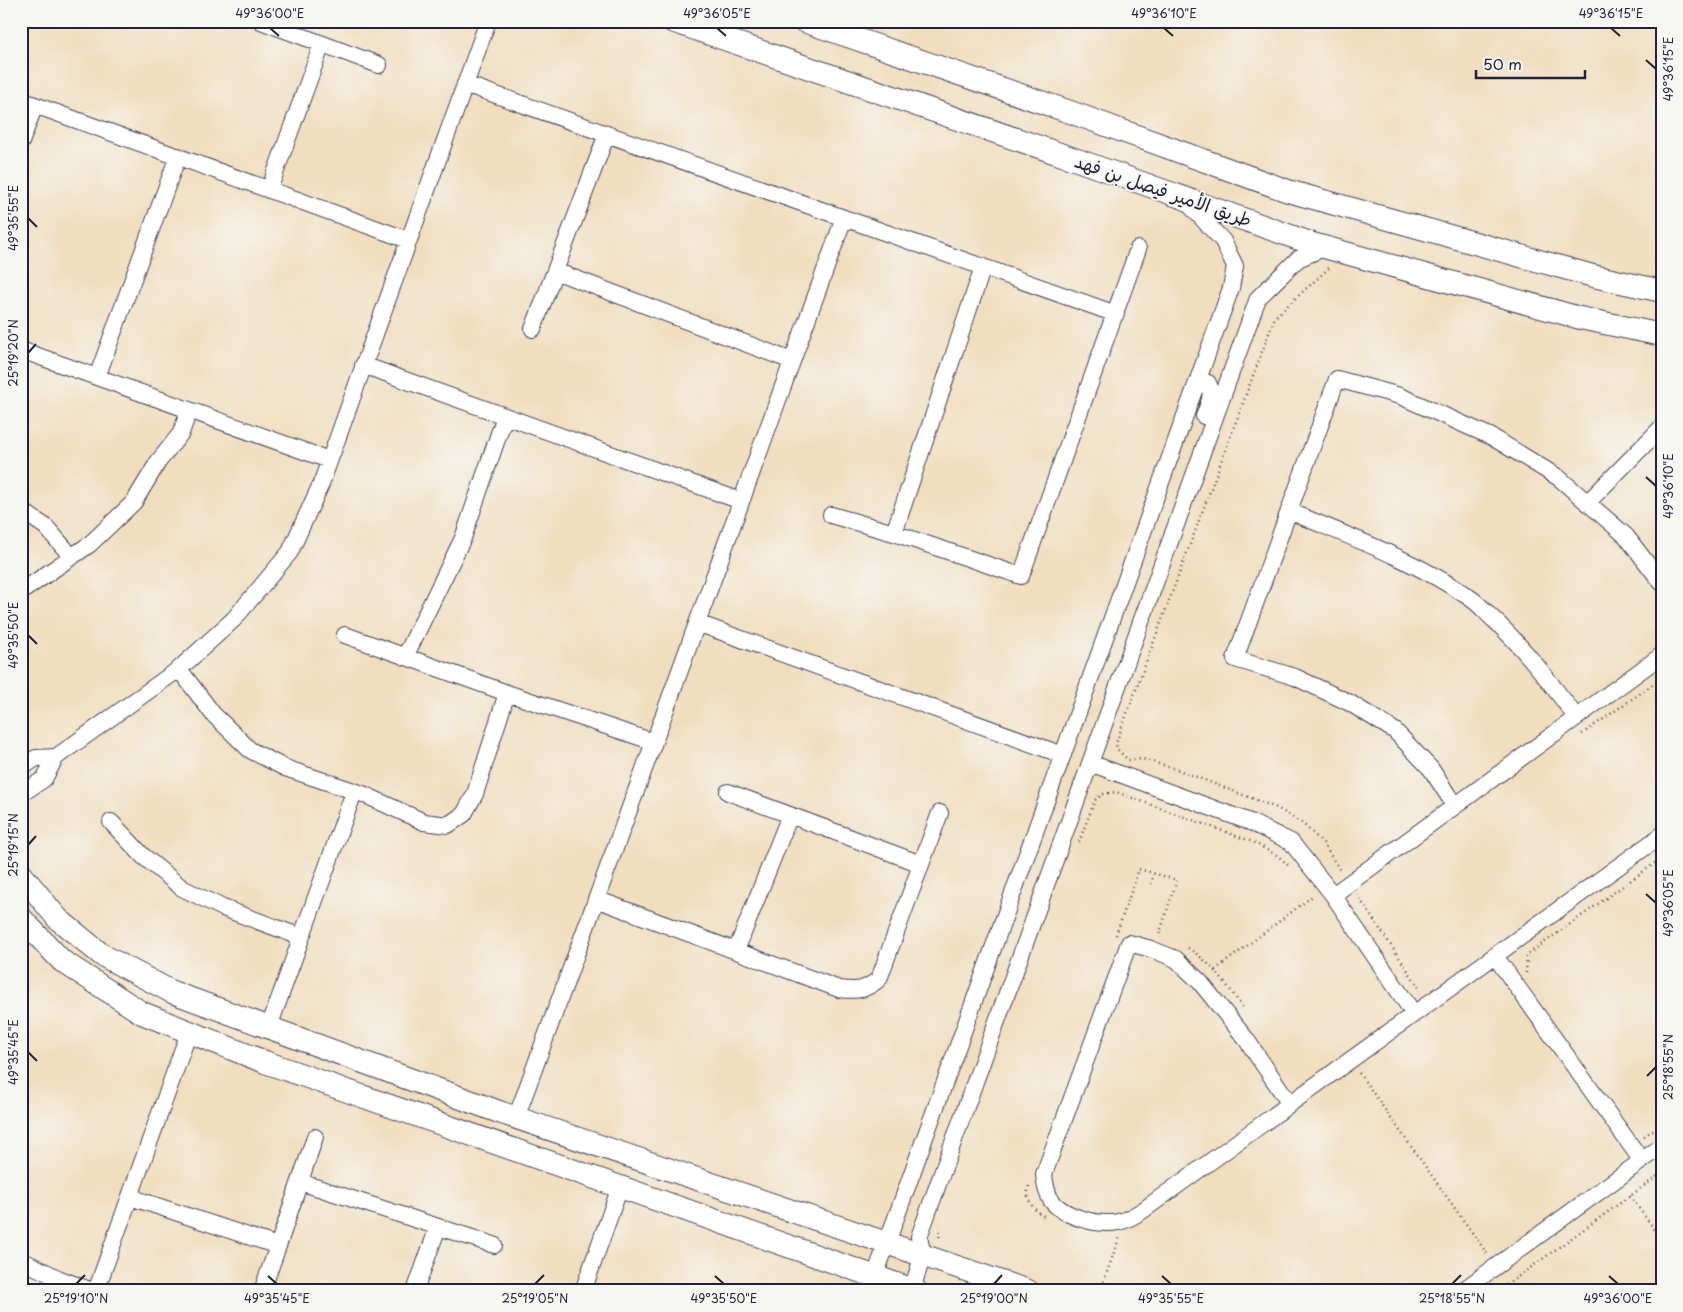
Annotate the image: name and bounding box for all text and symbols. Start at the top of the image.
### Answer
text: 49°36'00"E [236,4,304,22]
text: 49°36'05"E [683,4,751,22]
text: 49°36'10"E [1131,4,1197,22]
text: 49°36'15"E [1579,4,1643,22]
text: 49°36'15"E [1659,37,1677,101]
scale bar [1476,48,1584,80]
text: 50 m [1483,52,1522,75]
street label: طريق الأمير فيصل بن فهد [1071,147,1256,233]
text: 49°35'55"E [4,185,22,251]
text: 25°19'20"N [4,319,22,387]
text: 49°36'10"E [1659,453,1677,519]
text: 49°35'50"E [4,602,22,668]
text: 25°19'15"N [4,813,22,877]
text: 49°36'05"E [1659,869,1677,937]
text: 49°35'45"E [4,1019,22,1085]
text: 25°18'55"N [1659,1034,1677,1100]
text: 25°19'10"N [44,1289,108,1307]
text: 49°35'45"E [244,1289,310,1307]
text: 25°19'05"N [502,1289,568,1307]
text: 49°35'50"E [691,1289,757,1307]
text: 25°19'00"N [960,1289,1028,1307]
text: 49°35'55"E [1138,1289,1204,1307]
text: 25°18'55"N [1419,1289,1485,1307]
text: 49°36'00"E [1584,1289,1652,1307]

